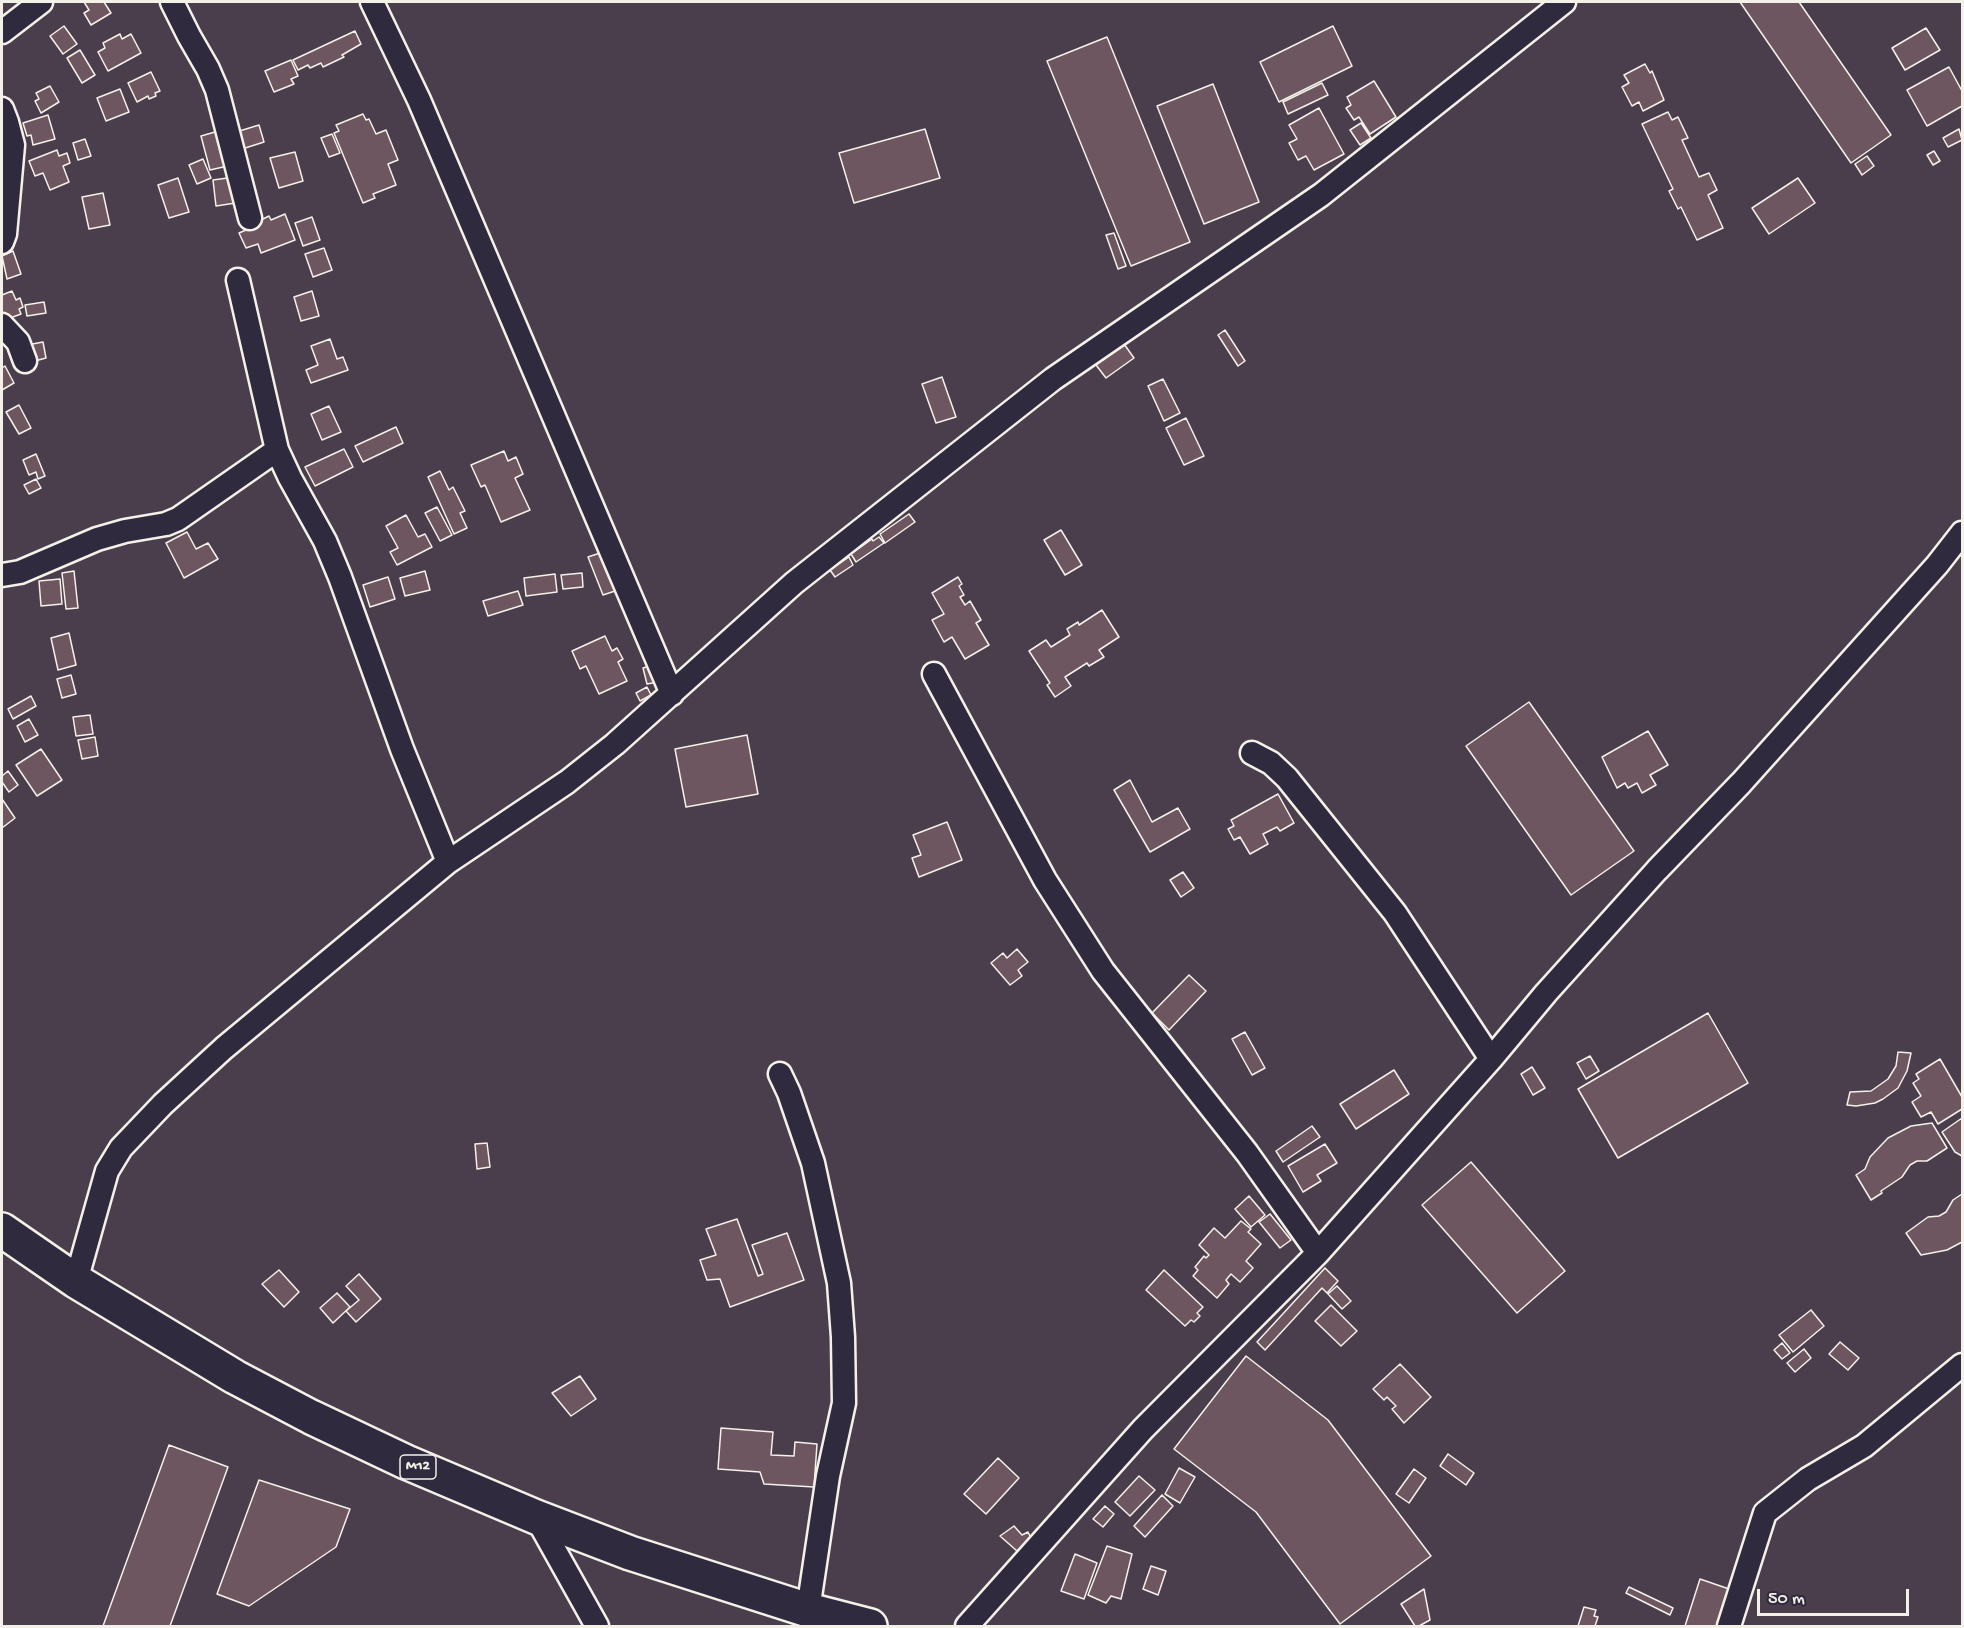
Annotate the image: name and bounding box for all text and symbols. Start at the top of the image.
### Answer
road number: M12 [400,1455,436,1479]
scale bar [1760,1577,1912,1615]
text: 50 m [1768,1589,1805,1610]

